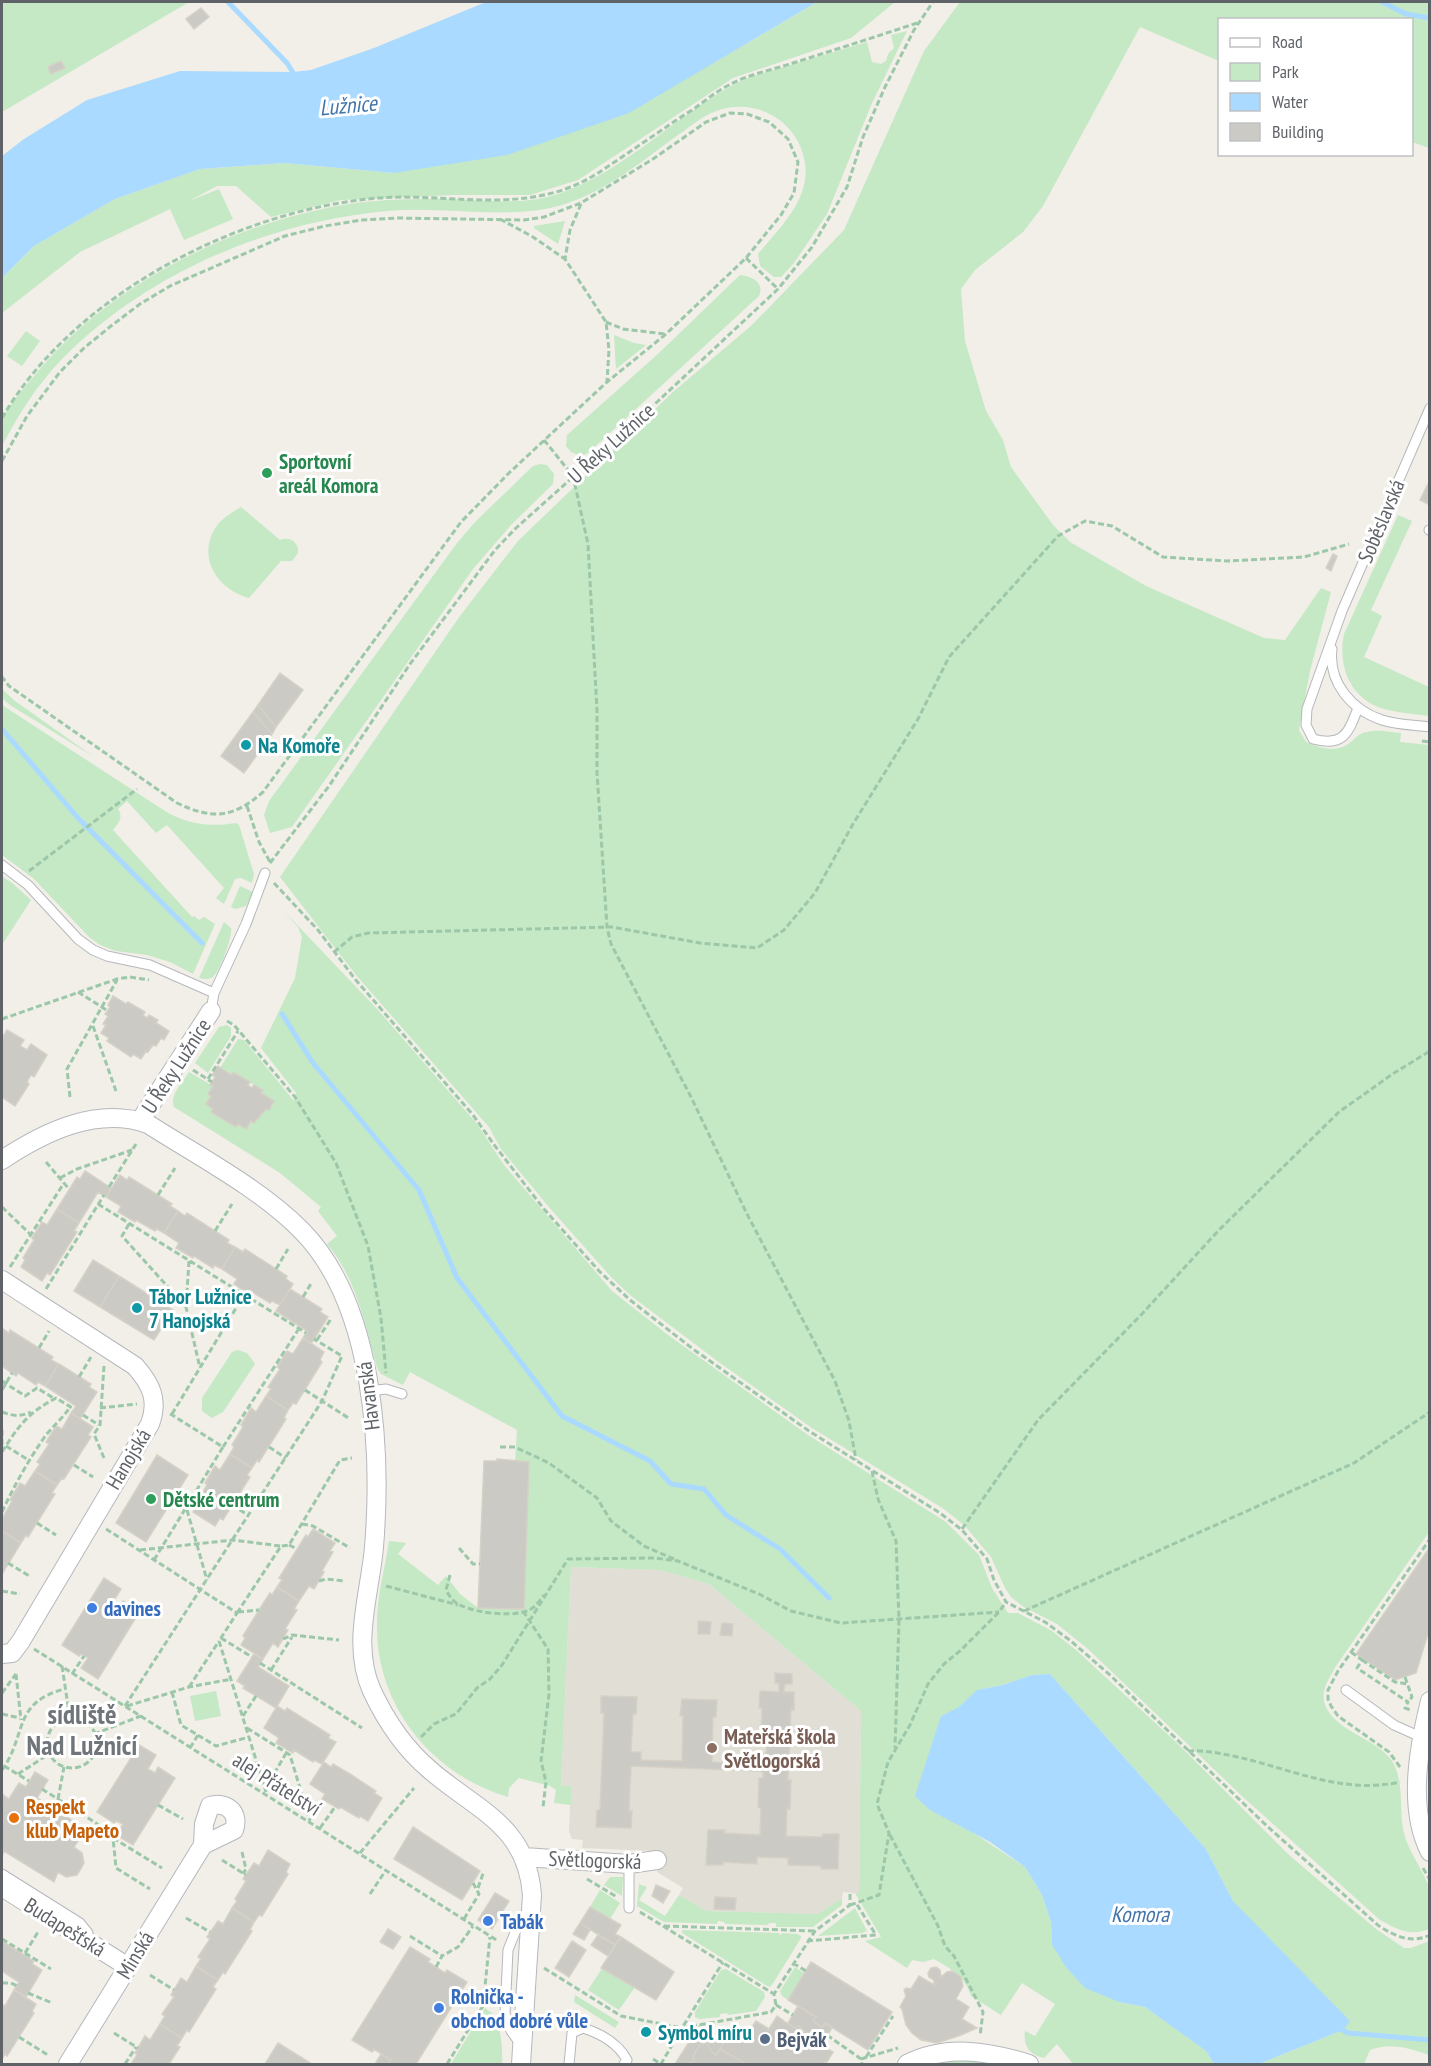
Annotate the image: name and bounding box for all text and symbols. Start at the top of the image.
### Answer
legend [1218,18,1413,156]
text: Road [1272,30,1303,53]
text: Park [1272,60,1299,83]
water label: Lužnice [318,88,380,121]
text: Water [1272,90,1308,113]
text: Building [1272,120,1324,143]
street label: U Řeky Lužnice [562,397,660,489]
place label: Sportovní areál Komora [279,448,379,499]
marker: Sportovní areál Komora [260,466,274,480]
street label: Soběslavská [1351,475,1411,567]
place label: Na Komoře [258,732,340,759]
marker: Na Komoře [239,738,253,752]
street label: U Řeky Lužnice [135,1013,217,1119]
place label: Tábor Lužnice 7 Hanojská [149,1283,252,1334]
marker: Tábor Lužnice 7 Hanojská [130,1301,144,1315]
street label: Havanská [350,1360,386,1432]
street label: Hanojská [99,1424,157,1494]
place label: Dětské centrum [163,1486,280,1513]
marker: Dětské centrum [144,1492,158,1506]
place label: davines [104,1595,161,1622]
marker: davines [85,1601,99,1615]
district label: sídliště Nad Lužnicí [27,1697,137,1762]
place label: Mateřská škola Světlogorská [724,1723,836,1774]
marker: Mateřská škola Světlogorská [705,1741,719,1755]
street label: alej Přátelství [228,1746,327,1822]
place label: Respekt klub Mapeto [26,1793,119,1844]
marker: Respekt klub Mapeto [7,1811,21,1825]
street label: Světlogorská [548,1845,642,1875]
street label: Budapešťská [19,1891,111,1963]
water label: Komora [1111,1900,1170,1928]
place label: Tabák [500,1908,544,1935]
marker: Tabák [481,1914,495,1928]
street label: Minská [110,1926,160,1984]
place label: Rolnička - obchod dobré vůle [451,1983,588,2034]
marker: Rolnička - obchod dobré vůle [432,2001,446,2015]
place label: Symbol míru [658,2019,752,2046]
marker: Symbol míru [639,2025,653,2039]
place label: Bejvák [777,2026,827,2053]
marker: Bejvák [758,2032,772,2046]

